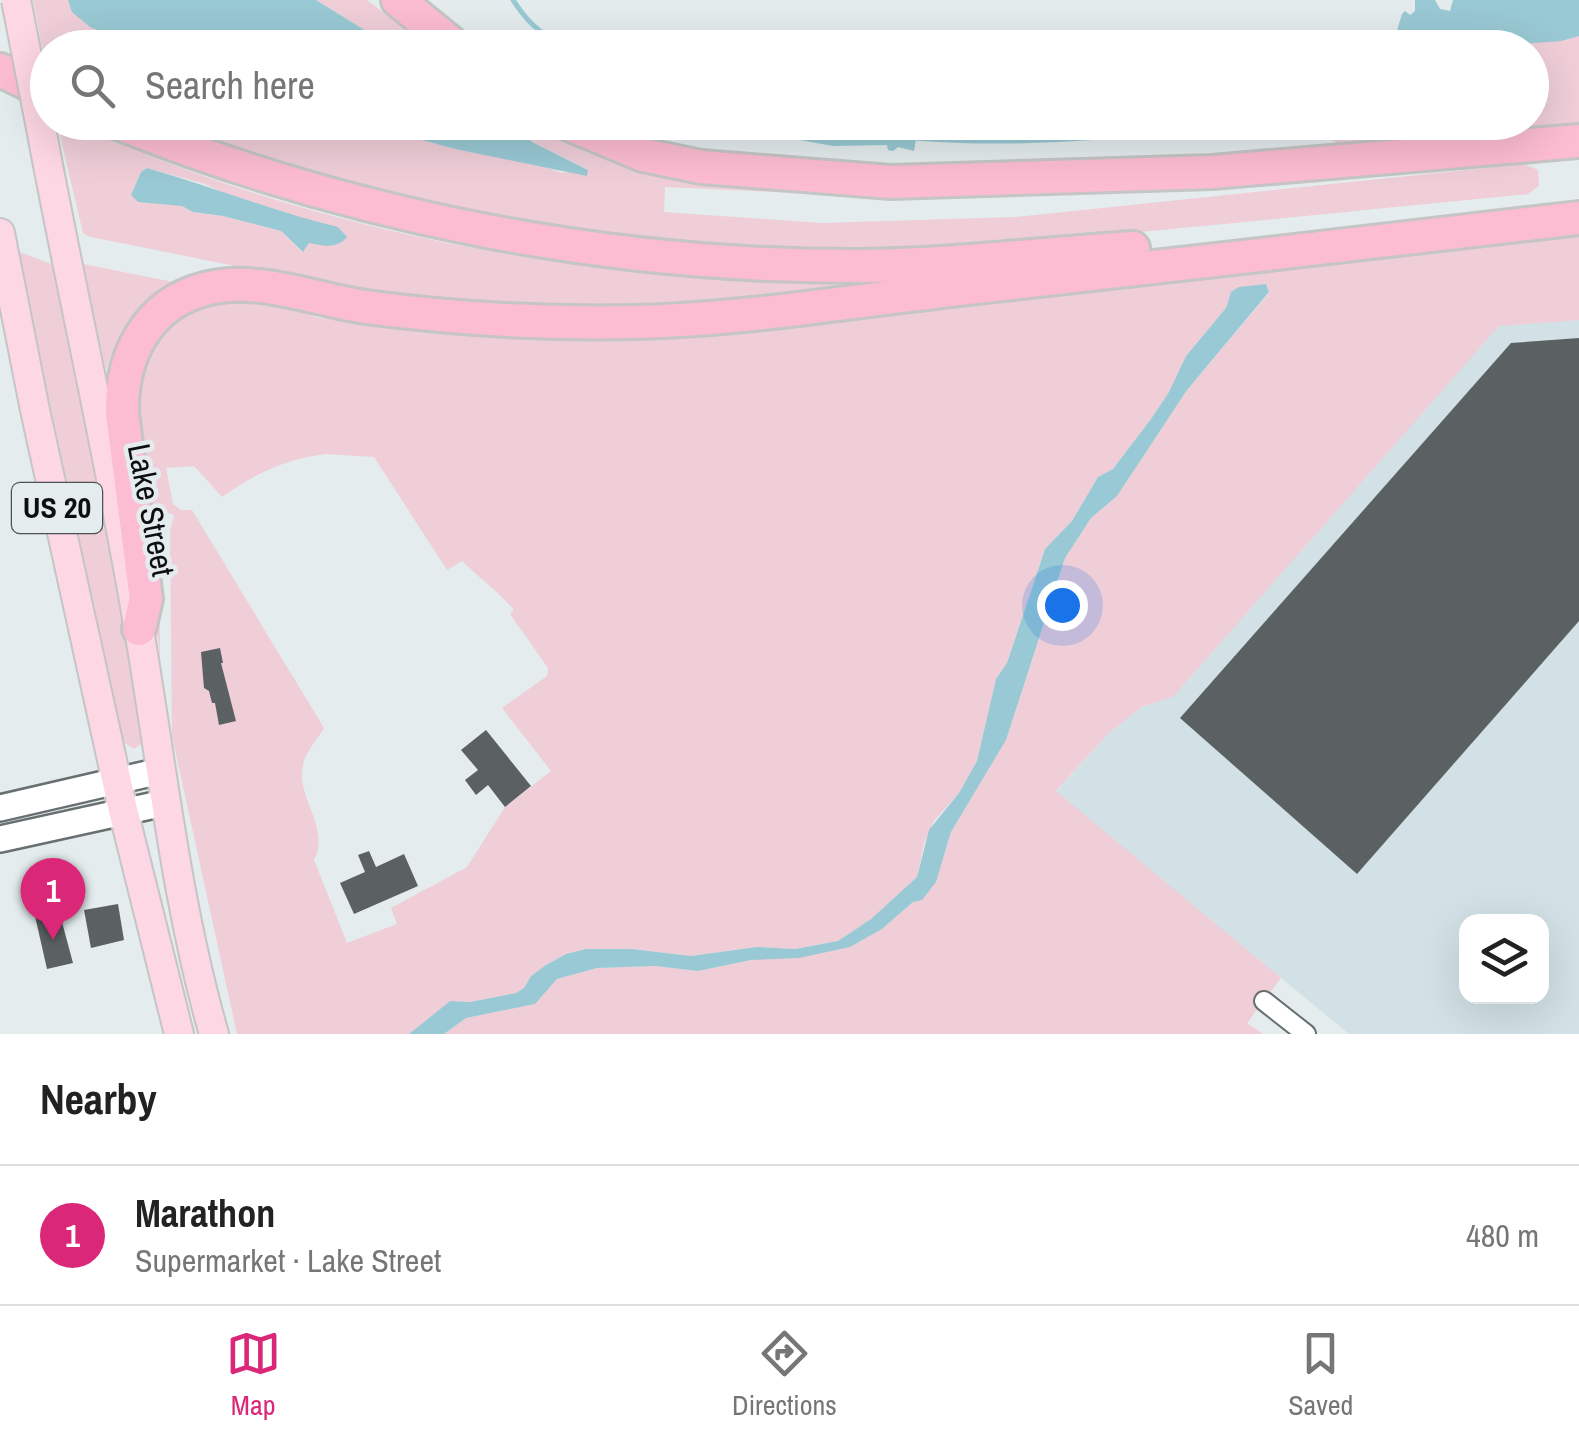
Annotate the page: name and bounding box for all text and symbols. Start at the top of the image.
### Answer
search box [30,30,1549,140]
icon: search [65,58,120,113]
text: Search here [145,60,315,111]
street label: Lake Street [118,440,185,580]
road number: US 20 [12,483,102,533]
your location [1037,580,1088,631]
pin: 1 [20,858,86,940]
map controls [1459,914,1549,1004]
button: layers [1459,914,1549,1004]
text: Nearby [40,1071,157,1127]
text: Marathon [135,1188,275,1239]
text: 1 [65,1214,80,1257]
text: 480 m [1466,1214,1539,1257]
text: Supermarket · Lake Street [135,1239,441,1282]
tab: Map [226,1326,281,1424]
tab: Directions [732,1326,837,1424]
tab: Saved [1288,1326,1353,1424]

